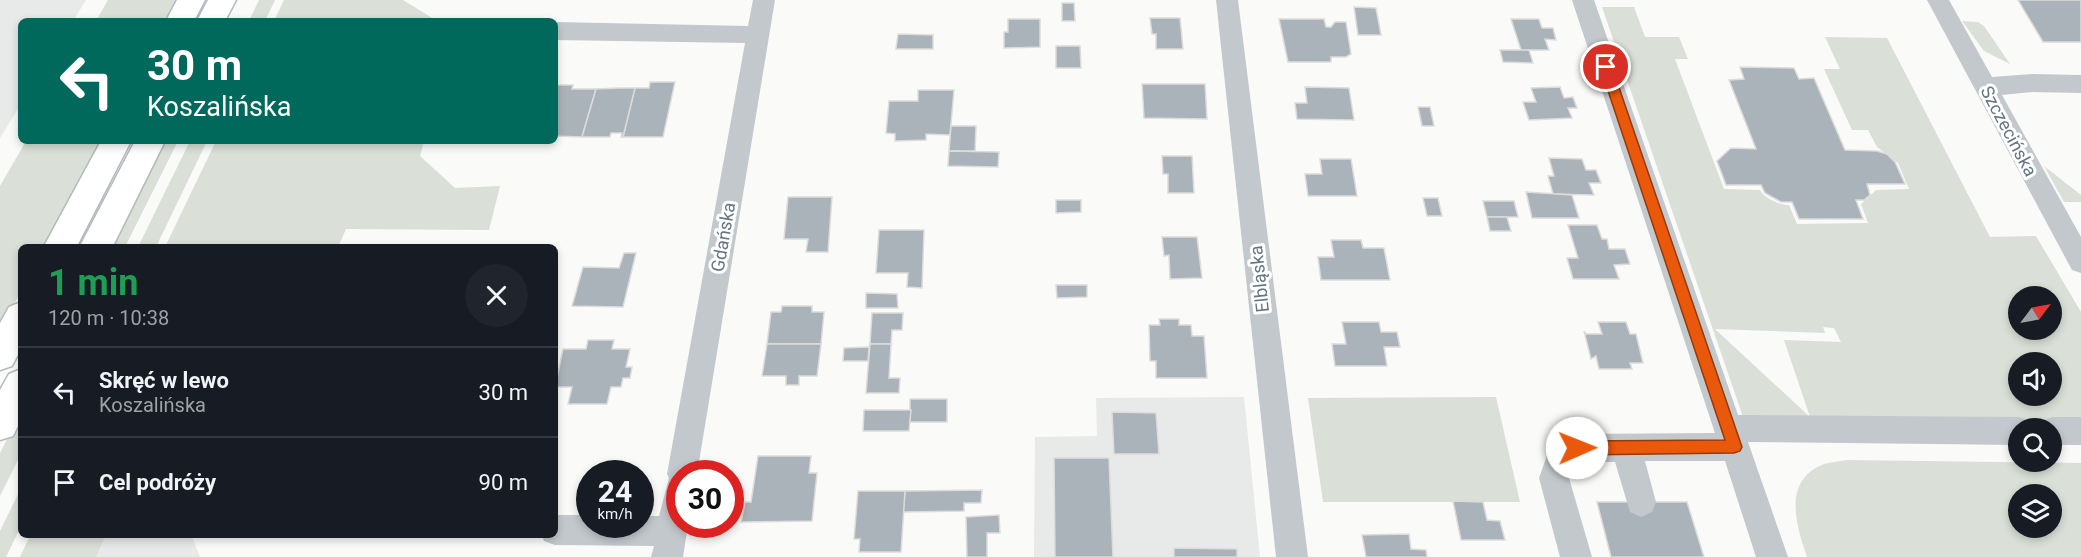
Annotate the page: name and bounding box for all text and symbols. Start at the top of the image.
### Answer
text: 30 m [147,41,242,90]
pin [1580,41,1631,92]
icon: left [48,42,126,120]
icon: arrive [1589,50,1622,83]
street label: Szczecińska [1976,82,2042,180]
text: Koszalińska [147,91,291,123]
street label: Gdańska [707,201,739,273]
street label: Elbląska [1245,245,1273,313]
text: 1 min [48,262,139,304]
button: close [465,264,528,327]
north arrow [2008,286,2062,340]
map controls [2008,286,2062,538]
text: 120 m · 10:38 [48,306,169,330]
button: sound [2008,352,2062,406]
text: Skręć w lewo [99,368,229,393]
icon: left [48,376,81,409]
text: 30 m [479,380,528,405]
text: Koszalińska [99,393,206,417]
position arrow [1545,416,1609,480]
button: search [2008,418,2062,472]
speed limit sign: 30 [666,460,744,538]
icon: arrive [48,466,81,499]
text: Cel podróży [99,470,216,495]
text: 90 m [479,470,528,495]
text: 24 [598,474,632,509]
button: layers [2008,484,2062,538]
text: km/h [597,505,633,523]

